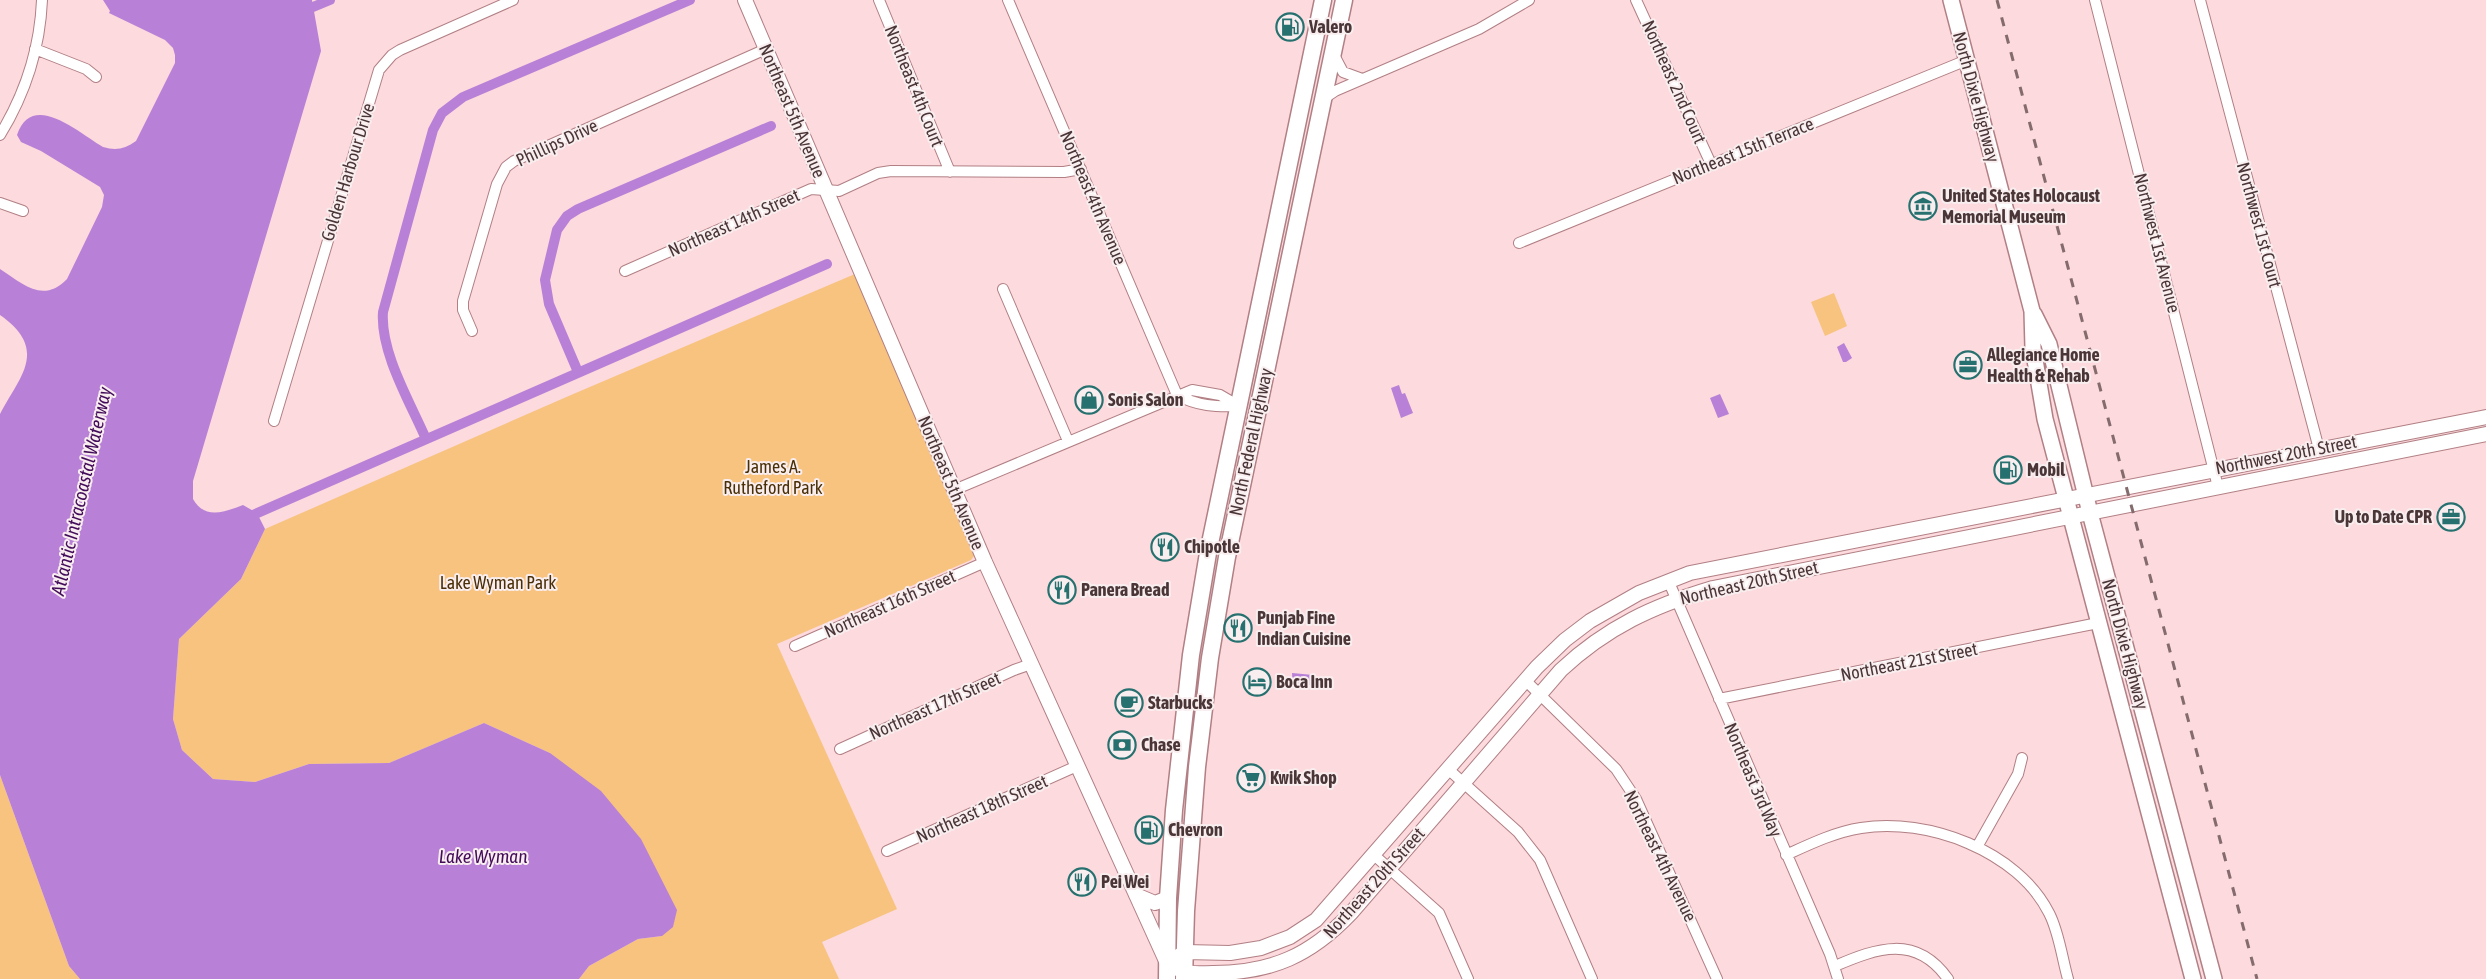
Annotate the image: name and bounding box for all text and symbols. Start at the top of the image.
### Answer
fuel station icon: Valero [1275,12,1305,42]
place label: Valero [1308,16,1352,37]
street label: Northeast 2nd Court [1638,17,1711,147]
street label: Northeast 4th Court [881,22,948,150]
street label: North Dixie Highway [1949,29,2004,164]
street label: Northeast 5th Avenue [755,41,830,181]
street label: Golden Harbour Drive [317,100,378,243]
street label: Northeast 15th Terrace [1669,113,1816,188]
street label: Phillips Drive [513,115,601,171]
street label: Northeast 4th Avenue [1056,128,1131,268]
street label: Northwest 1st Court [2233,160,2286,290]
street label: Northwest 1st Avenue [2130,171,2185,315]
street label: Northeast 14th Street [665,184,803,261]
place label: United States Holocaust Memorial Museum [1942,185,2101,227]
museum icon: United States Holocaust Memorial Museum [1908,191,1938,221]
place label: Allegiance Home Health & Rehab [1986,344,2100,386]
office icon: Allegiance Home Health & Rehab [1953,350,1983,380]
street label: North Federal Highway [1225,366,1276,518]
water label: Atlantic Intracoastal Waterway [46,385,116,598]
shop icon: Sonis Salon [1074,385,1104,415]
place label: Sonis Salon [1108,389,1184,410]
street label: Northeast 5th Avenue [914,413,989,553]
street label: Northwest 20th Street [2213,430,2358,479]
fuel station icon: Mobil [1993,455,2023,485]
park label: James A. Rutheford Park [723,456,823,498]
place label: Mobil [2027,459,2065,480]
office icon: Up to Date CPR [2436,502,2466,532]
place label: Up to Date CPR [2334,506,2432,527]
restaurant icon: Chipotle [1150,532,1180,562]
place label: Chipotle [1184,536,1240,557]
street label: Northeast 20th Street [1678,556,1820,609]
street label: Northeast 16th Street [821,565,959,642]
park label: Lake Wyman Park [440,572,556,593]
restaurant icon: Panera Bread [1047,575,1077,605]
street label: North Dixie Highway [2098,576,2153,711]
place label: Panera Bread [1081,579,1169,600]
place label: Punjab Fine Indian Cuisine [1257,607,1351,649]
restaurant icon: Punjab Fine Indian Cuisine [1223,613,1253,643]
street label: Northeast 21st Street [1839,638,1979,685]
street label: Northeast 17th Street [866,667,1004,744]
hotel icon: Boca Inn [1242,667,1272,697]
place label: Boca Inn [1276,671,1333,692]
cafe icon: Starbucks [1114,688,1144,718]
place label: Starbucks [1148,692,1213,713]
street label: Northeast 3rd Way [1720,720,1787,840]
bank icon: Chase [1107,730,1137,760]
place label: Chase [1141,734,1181,755]
supermarket icon: Kwik Shop [1236,763,1266,793]
place label: Kwik Shop [1270,767,1337,788]
street label: Northeast 18th Street [913,770,1051,847]
street label: Northeast 4th Avenue [1620,787,1701,925]
fuel station icon: Chevron [1134,815,1164,845]
place label: Chevron [1168,819,1223,840]
street label: Northeast 20th Street [1318,823,1429,942]
water label: Lake Wyman [439,845,527,867]
restaurant icon: Pei Wei [1067,867,1097,897]
place label: Pei Wei [1101,871,1149,892]

